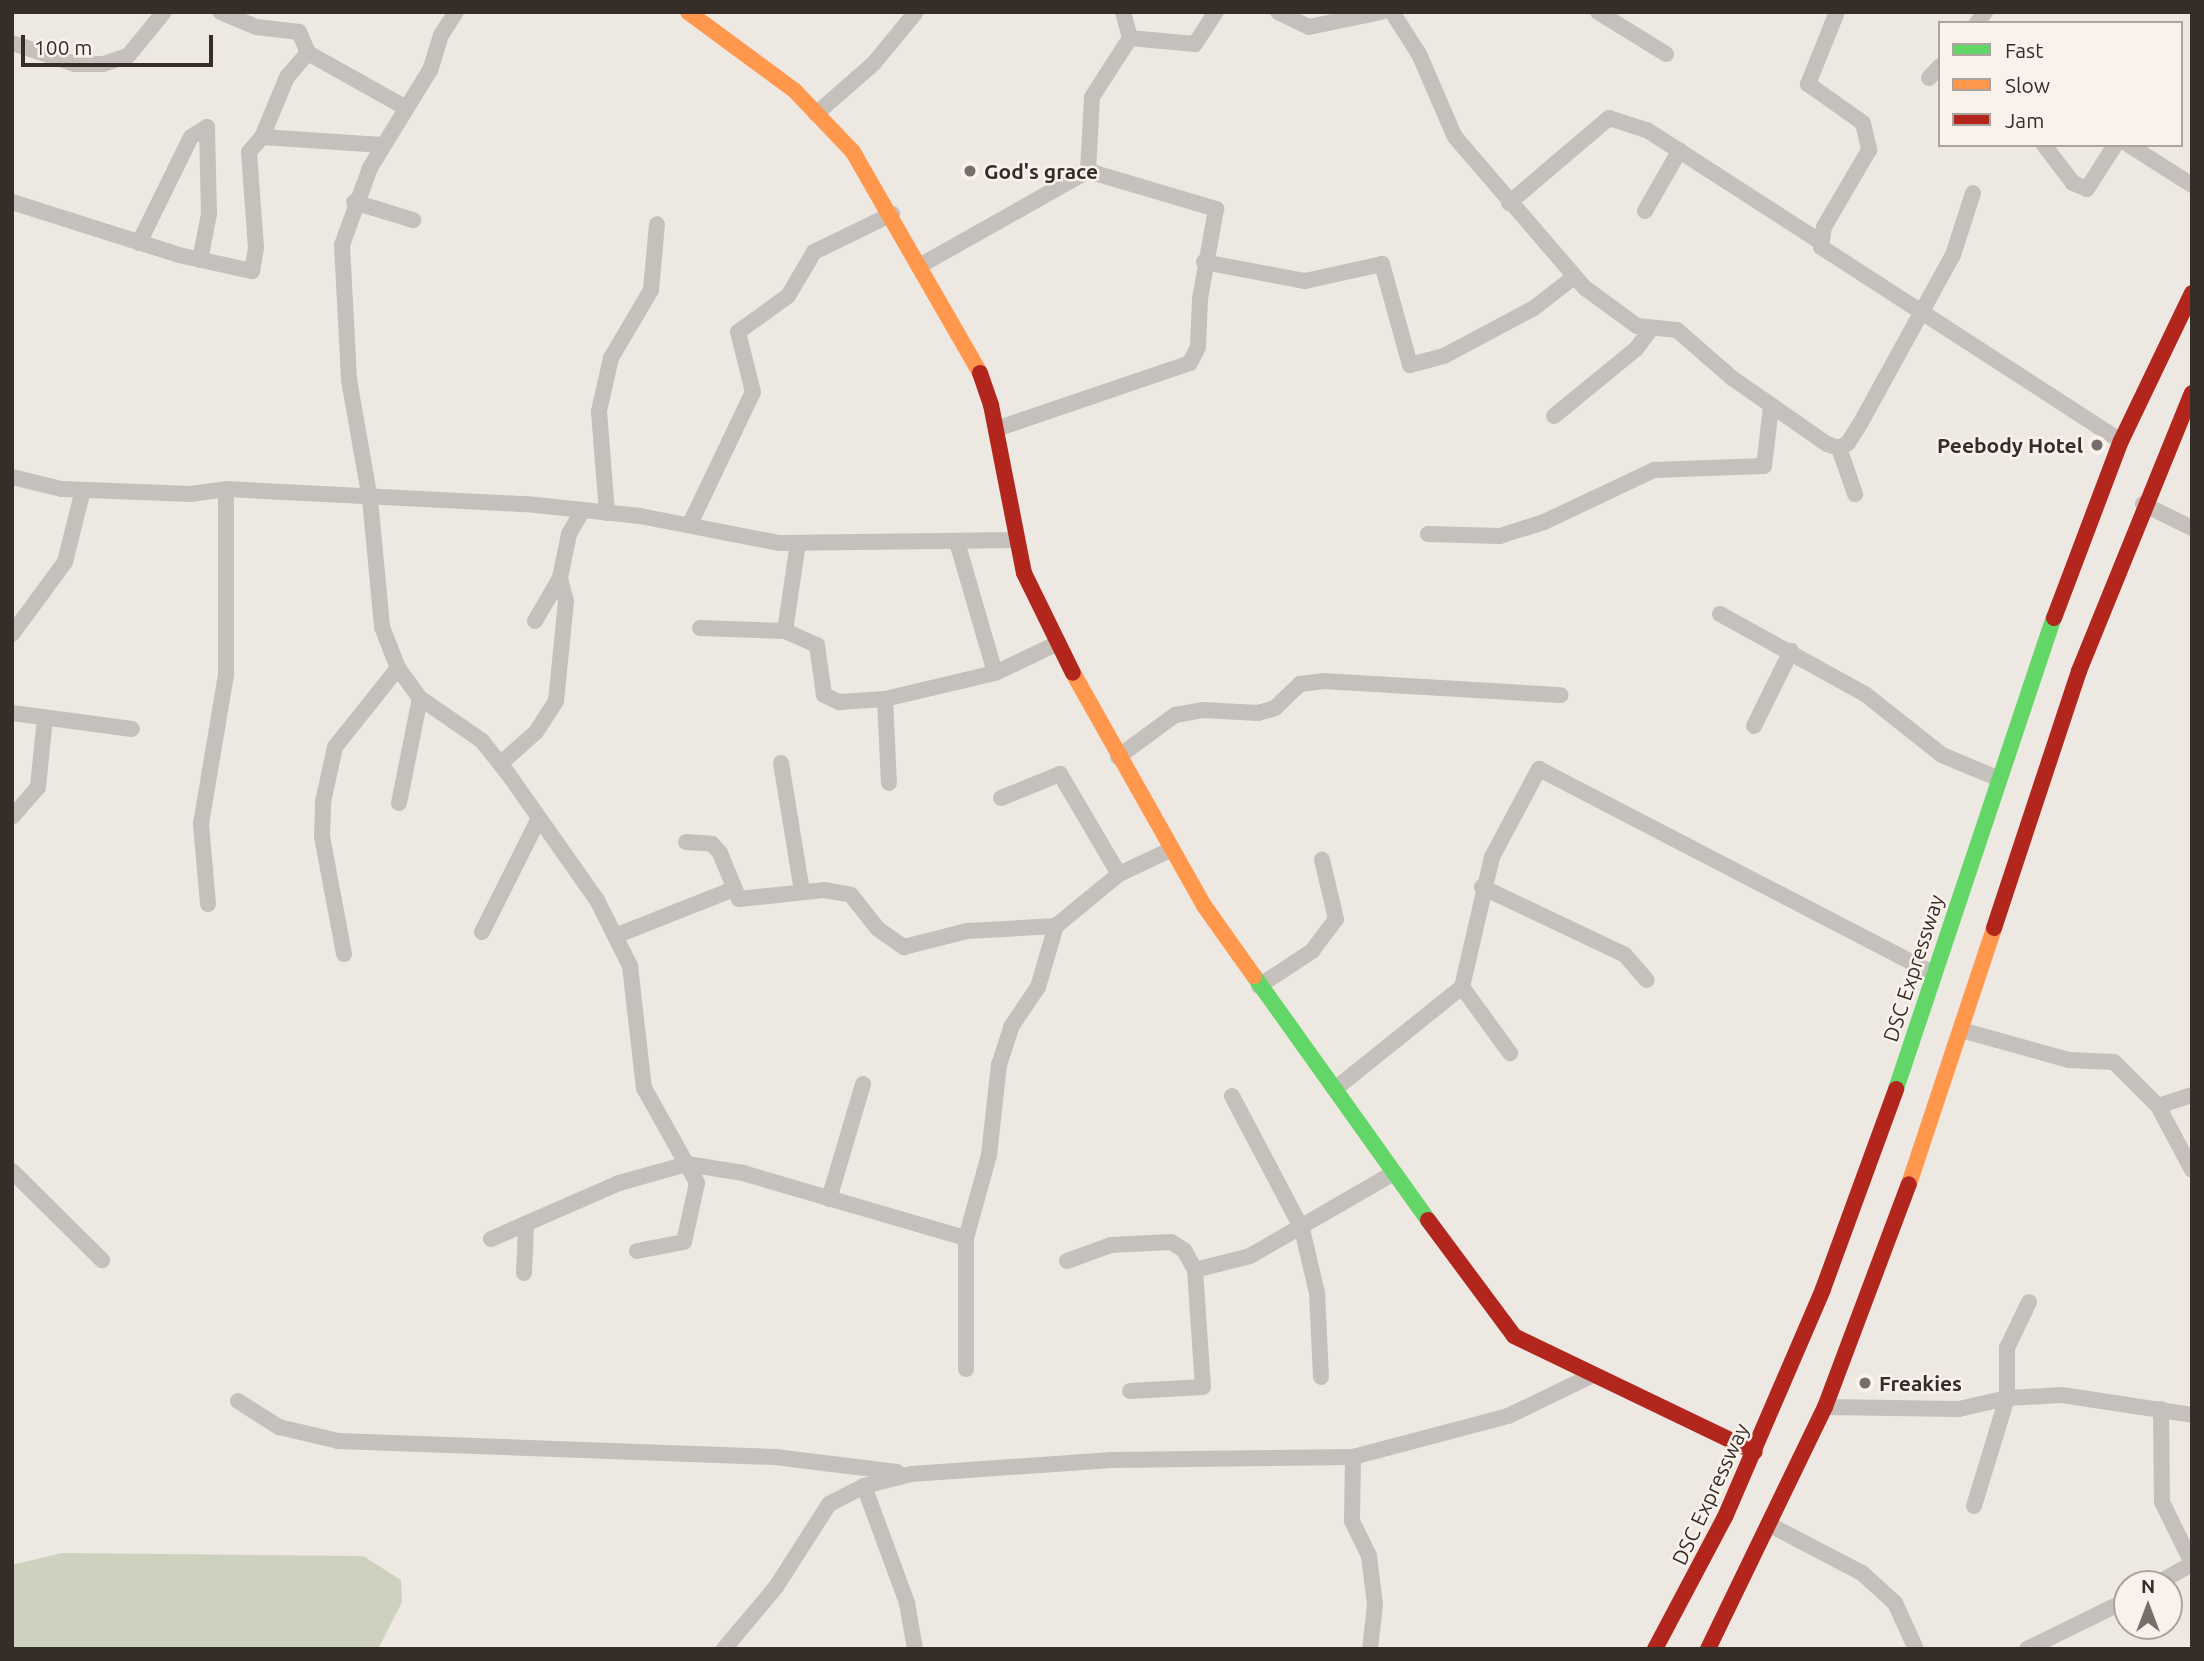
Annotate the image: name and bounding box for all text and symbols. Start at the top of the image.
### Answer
scale bar [24,21,217,65]
legend [1938,21,2183,147]
text: 100 m [34,35,92,59]
text: Fast [2005,38,2043,62]
text: Slow [2005,73,2050,97]
text: Jam [2005,108,2044,132]
place label: God's grace [984,158,1098,184]
marker: God's grace [962,163,978,179]
place label: Peebody Hotel [1937,432,2083,458]
marker: Peebody Hotel [2089,437,2105,453]
street label: DSC Expressway [1877,891,1949,1045]
place label: Freakies [1879,1370,1962,1396]
marker: Freakies [1857,1375,1873,1391]
street label: DSC Expressway [1666,1419,1754,1569]
north arrow [2113,1570,2183,1640]
text: N [2141,1575,2155,1597]

